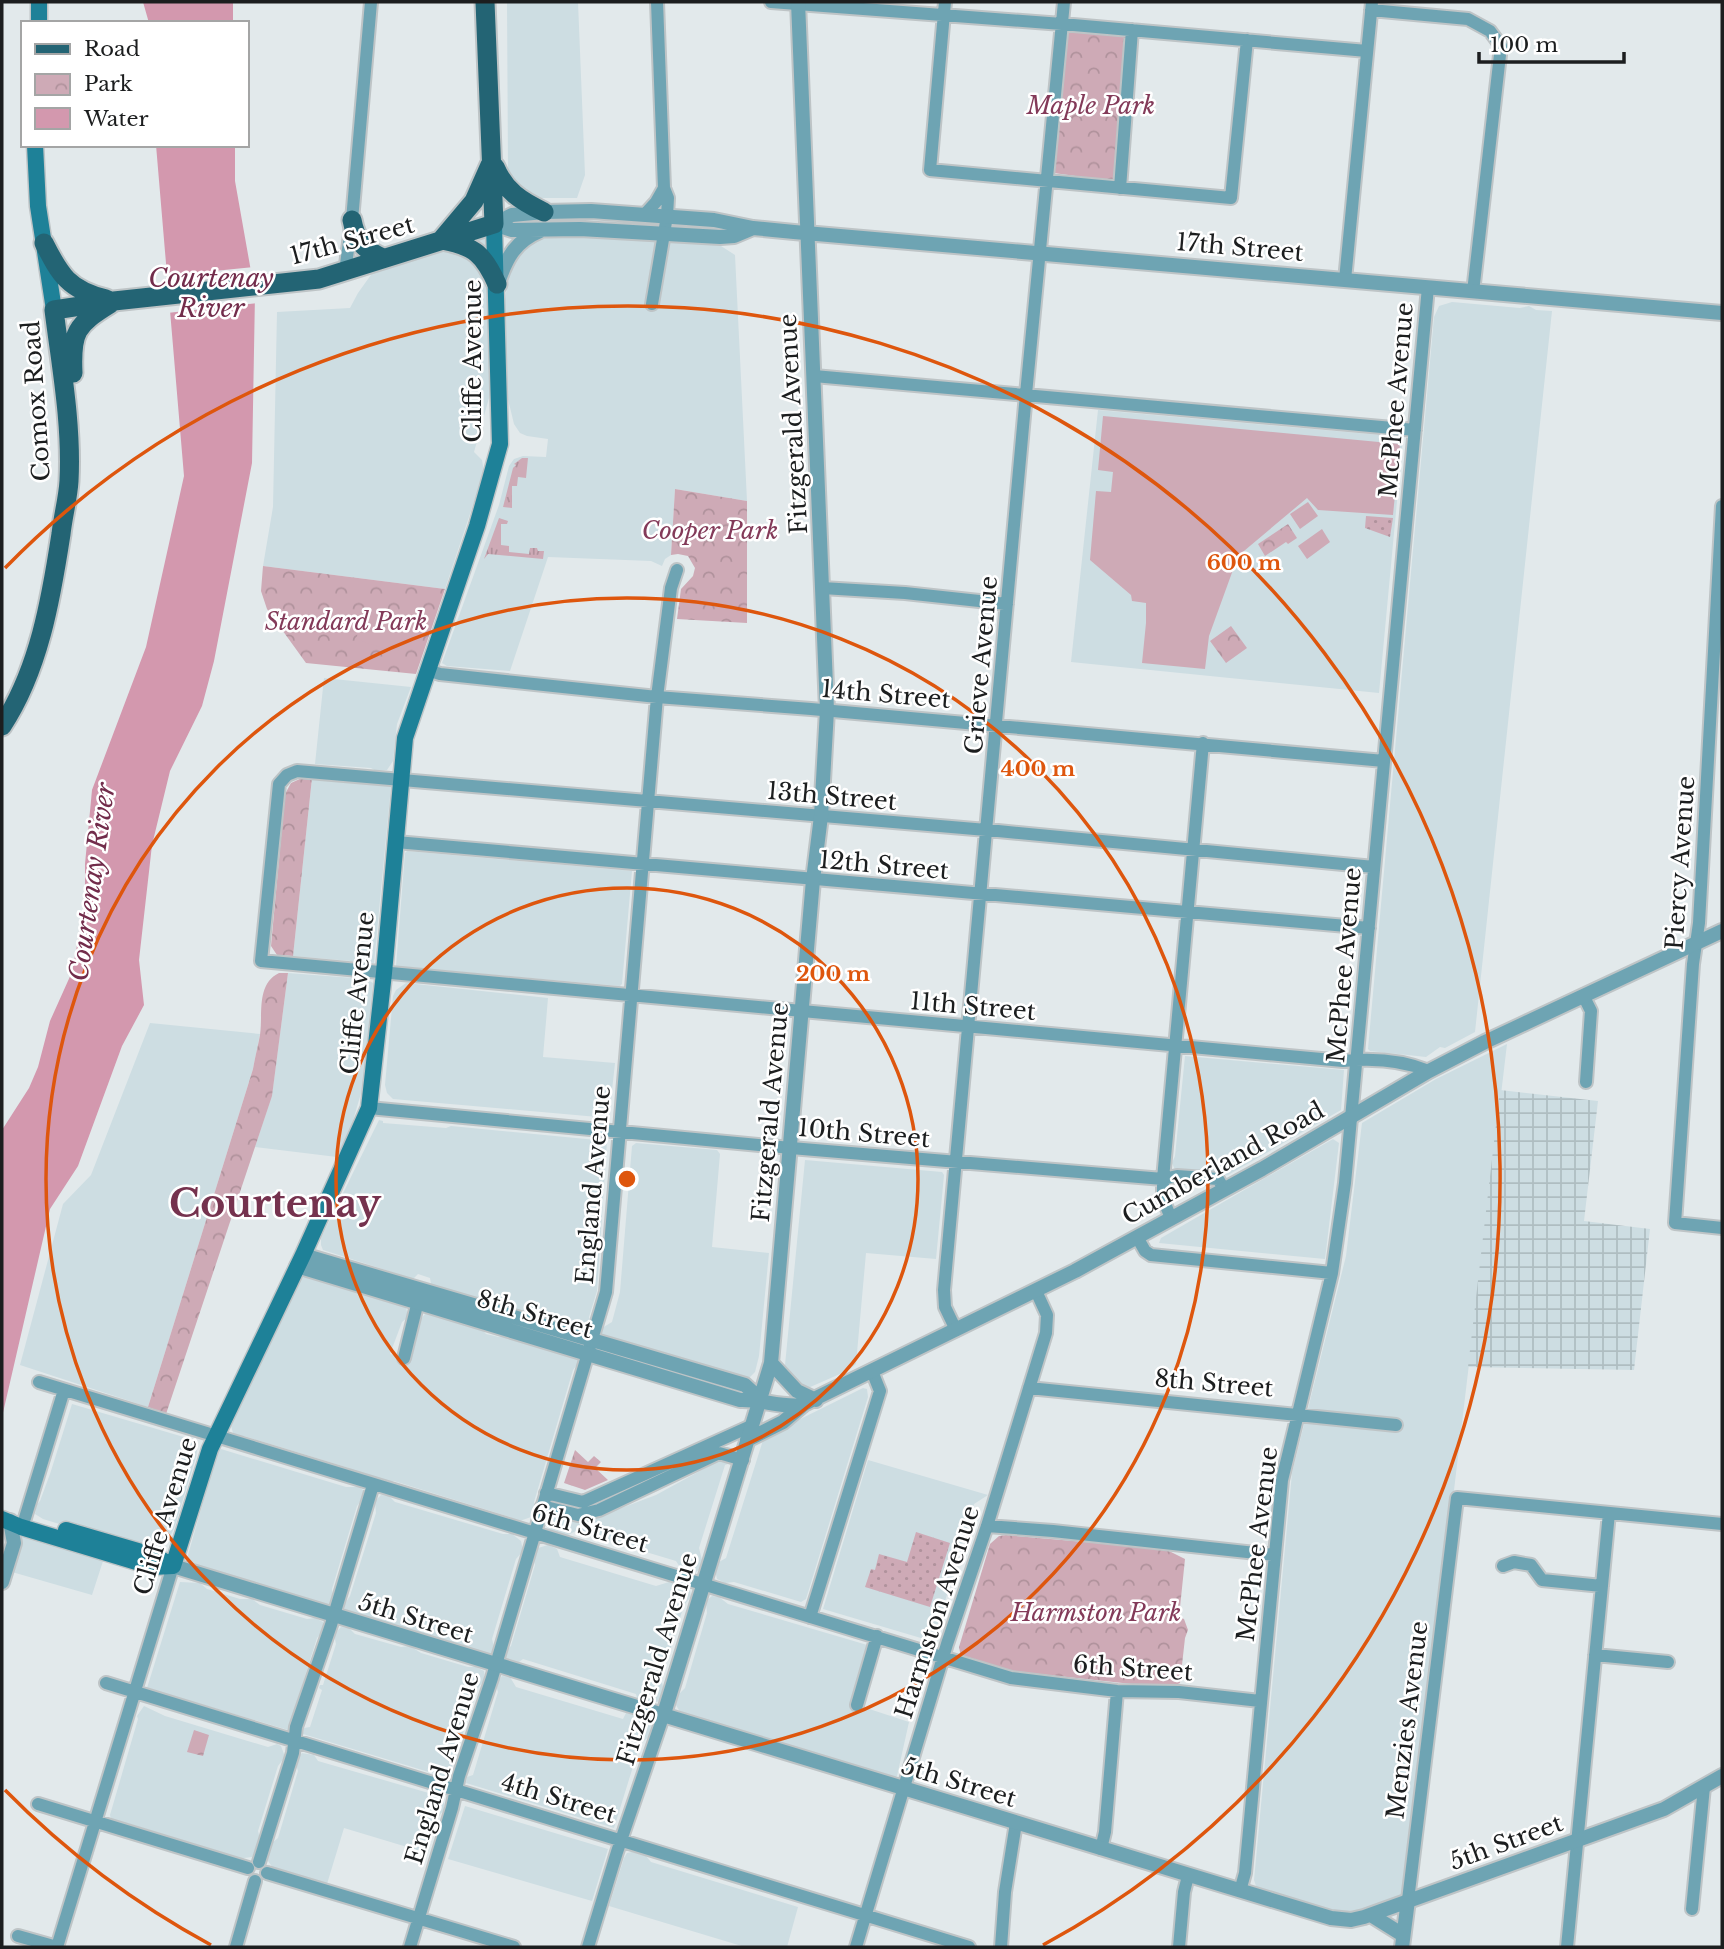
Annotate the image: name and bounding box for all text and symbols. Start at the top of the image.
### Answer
legend [21,21,248,147]
scale bar [1479,21,1624,65]
text: 100 m [1490,32,1558,58]
text: Road [84,36,140,62]
text: Park [84,71,133,97]
park label: Maple Park [1026,91,1155,120]
text: Water [83,106,148,132]
street label: 17th Street [287,210,417,270]
street label: 17th Street [1175,227,1305,267]
water label: Courtenay River [148,262,274,324]
street label: Cliffe Avenue [458,279,487,443]
street label: McPhee Avenue [1373,301,1419,499]
street label: Fitzgerald Avenue [773,313,813,535]
street label: Comox Road [16,320,56,482]
park label: Cooper Park [642,516,778,545]
text: 600 m [1207,550,1281,576]
street label: Grieve Avenue [959,575,1003,755]
park label: Standard Park [265,607,427,636]
street label: 14th Street [820,674,952,714]
text: 400 m [1001,756,1075,782]
street label: Piercy Avenue [1659,775,1701,951]
street label: 13th Street [766,776,898,816]
water label: Courtenay River [62,780,122,983]
street label: 12th Street [818,845,950,885]
street label: McPhee Avenue [1321,866,1367,1064]
street label: Cliffe Avenue [334,910,380,1076]
text: 200 m [796,961,870,987]
street label: 11th Street [909,986,1037,1026]
street label: Fitzgerald Avenue [746,1001,794,1223]
street label: England Avenue [570,1084,616,1286]
street label: Cumberland Road [1117,1095,1329,1231]
street label: 10th Street [797,1113,931,1153]
centre of rings [615,1167,639,1191]
district label: Courtenay [169,1180,381,1227]
street label: 8th Street [474,1284,596,1344]
street label: 8th Street [1153,1363,1275,1403]
street label: Cliffe Avenue [127,1434,203,1598]
street label: McPhee Avenue [1231,1445,1283,1643]
street label: 6th Street [528,1498,652,1558]
street label: Harmston Avenue [889,1502,985,1722]
street label: Fitzgerald Avenue [611,1549,703,1769]
street label: 5th Street [355,1587,477,1649]
park label: Harmston Park [1010,1598,1181,1627]
street label: Menzies Avenue [1380,1619,1434,1821]
street label: 6th Street [1072,1649,1194,1687]
street label: England Avenue [399,1668,485,1868]
street label: 5th Street [898,1751,1020,1813]
street label: 4th Street [498,1767,620,1829]
street label: 5th Street [1445,1808,1567,1876]

